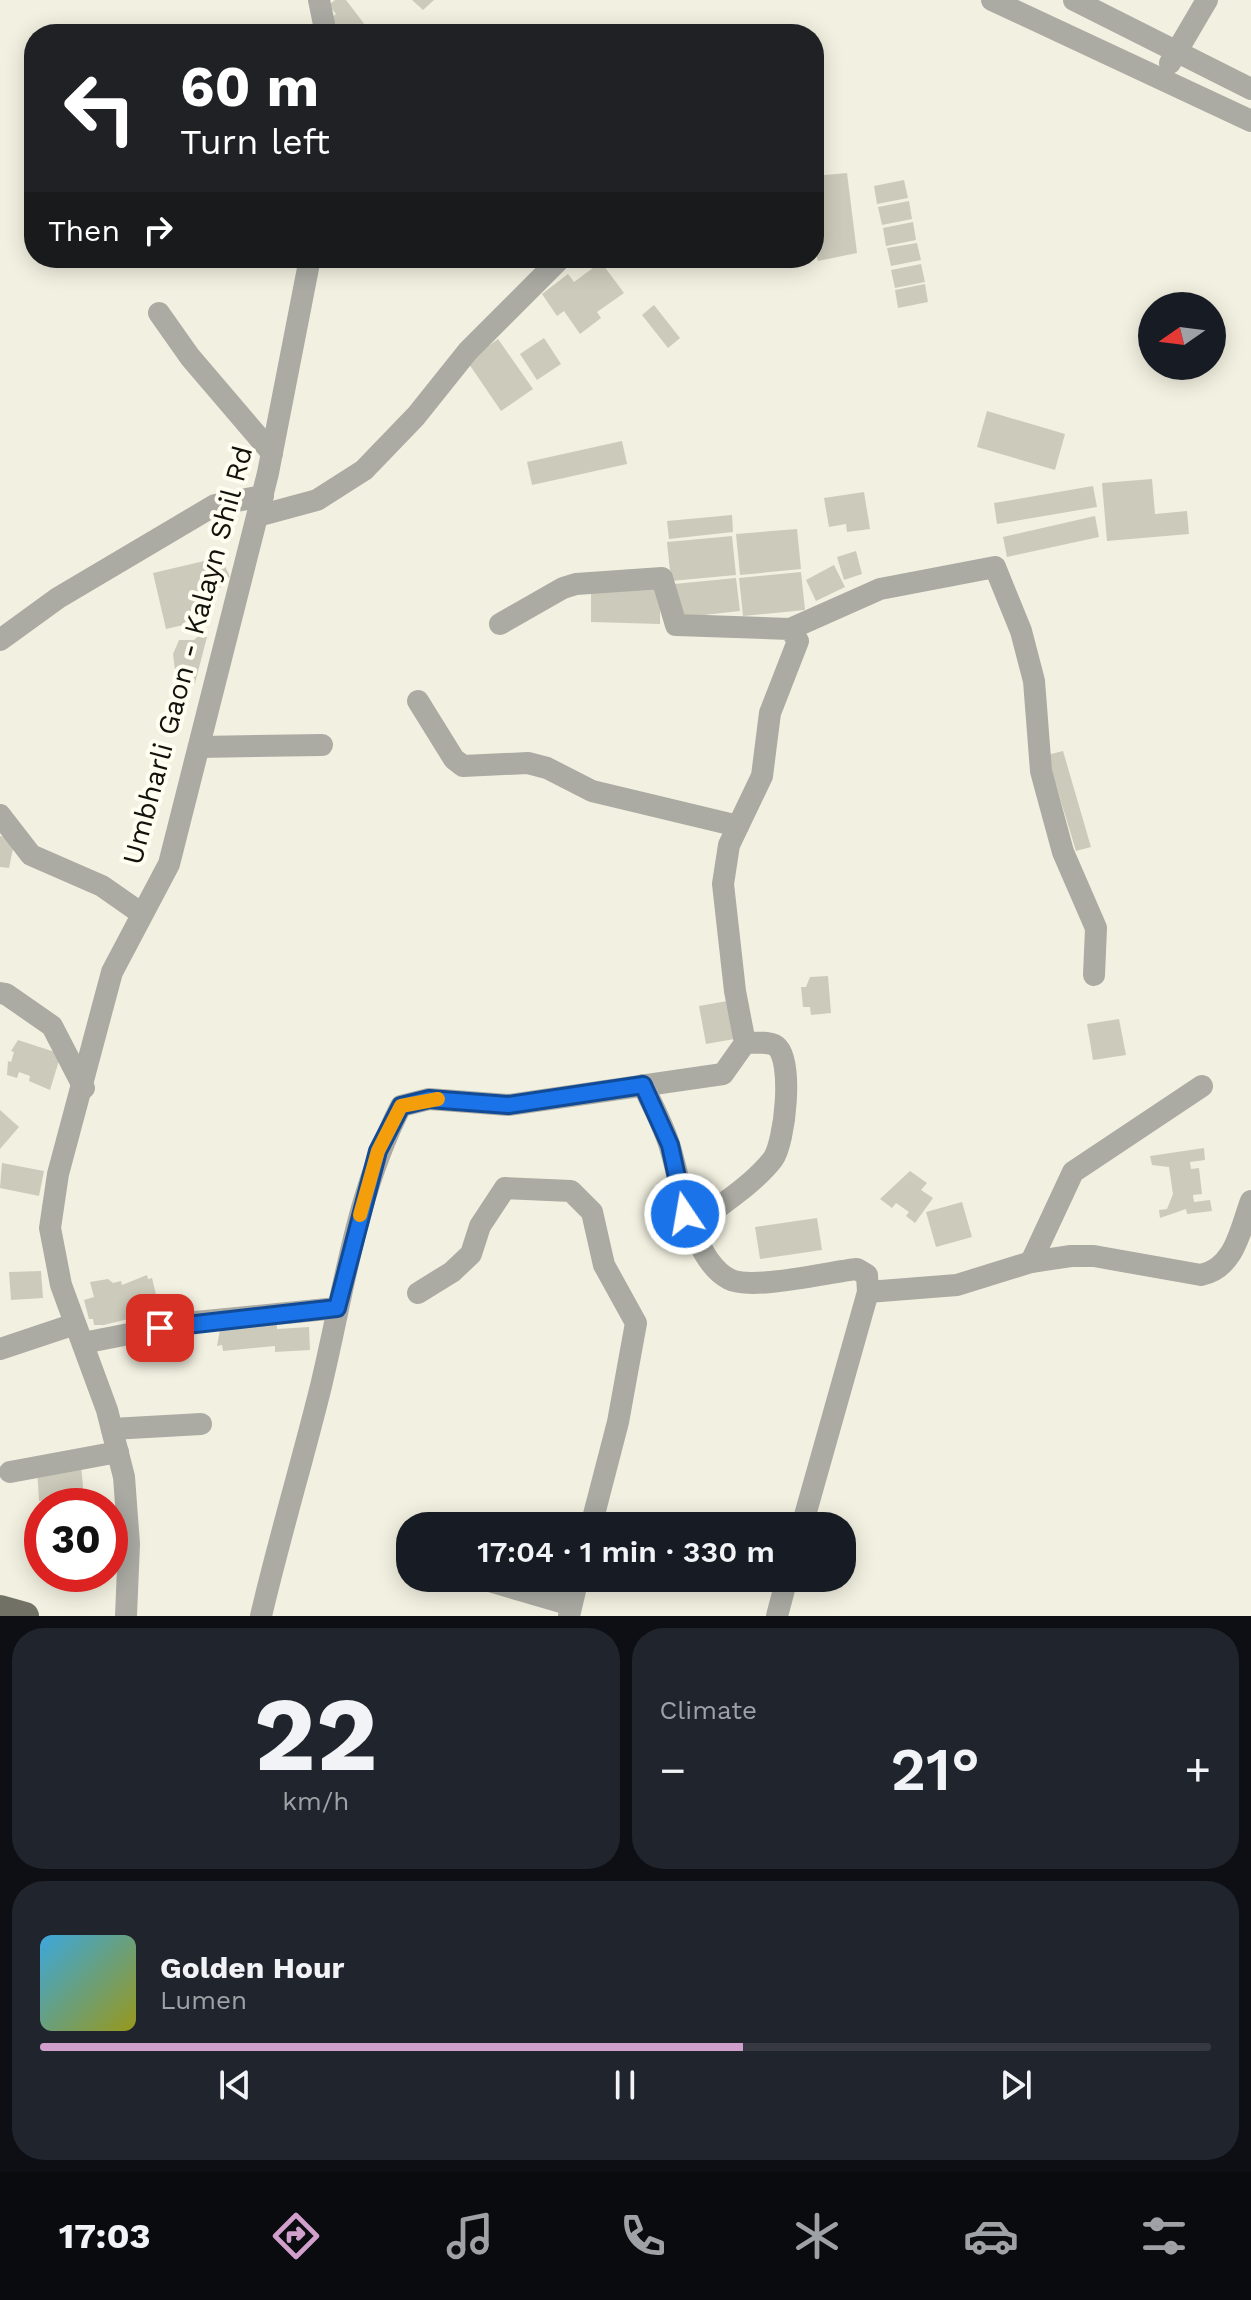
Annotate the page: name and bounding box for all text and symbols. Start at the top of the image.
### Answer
text: 60 m [180,54,319,120]
icon: left [48,56,152,160]
text: Turn left [180,121,330,163]
icon: right [136,208,180,252]
text: Then [48,213,120,248]
north arrow [1138,292,1226,380]
map controls [1138,292,1226,380]
street label: Umbharli Gaon - Kalayn Shil Rd [116,442,259,868]
position arrow [643,1172,727,1256]
pin [126,1294,194,1362]
icon: arrive [138,1306,182,1350]
speed limit sign: 30 [24,1488,128,1592]
text: 17:04 · 1 min · 330 m [477,1534,775,1569]
text: 22 [254,1673,378,1795]
text: Climate [660,1695,757,1725]
text: 21° [891,1734,980,1805]
text: − [660,1744,686,1796]
text: + [1184,1744,1211,1796]
text: km/h [282,1786,349,1816]
text: Golden Hour [160,1950,344,1985]
text: Lumen [160,1985,247,2015]
icon: previous [213,2063,257,2107]
icon: pause [603,2063,647,2107]
icon: next [994,2063,1038,2107]
icon: directions [268,2208,324,2264]
icon: music [442,2208,498,2264]
icon: phone [615,2208,671,2264]
icon: climate [789,2208,845,2264]
icon: car [963,2208,1019,2264]
icon: filters [1136,2208,1192,2264]
text: 17:03 [59,2215,151,2257]

